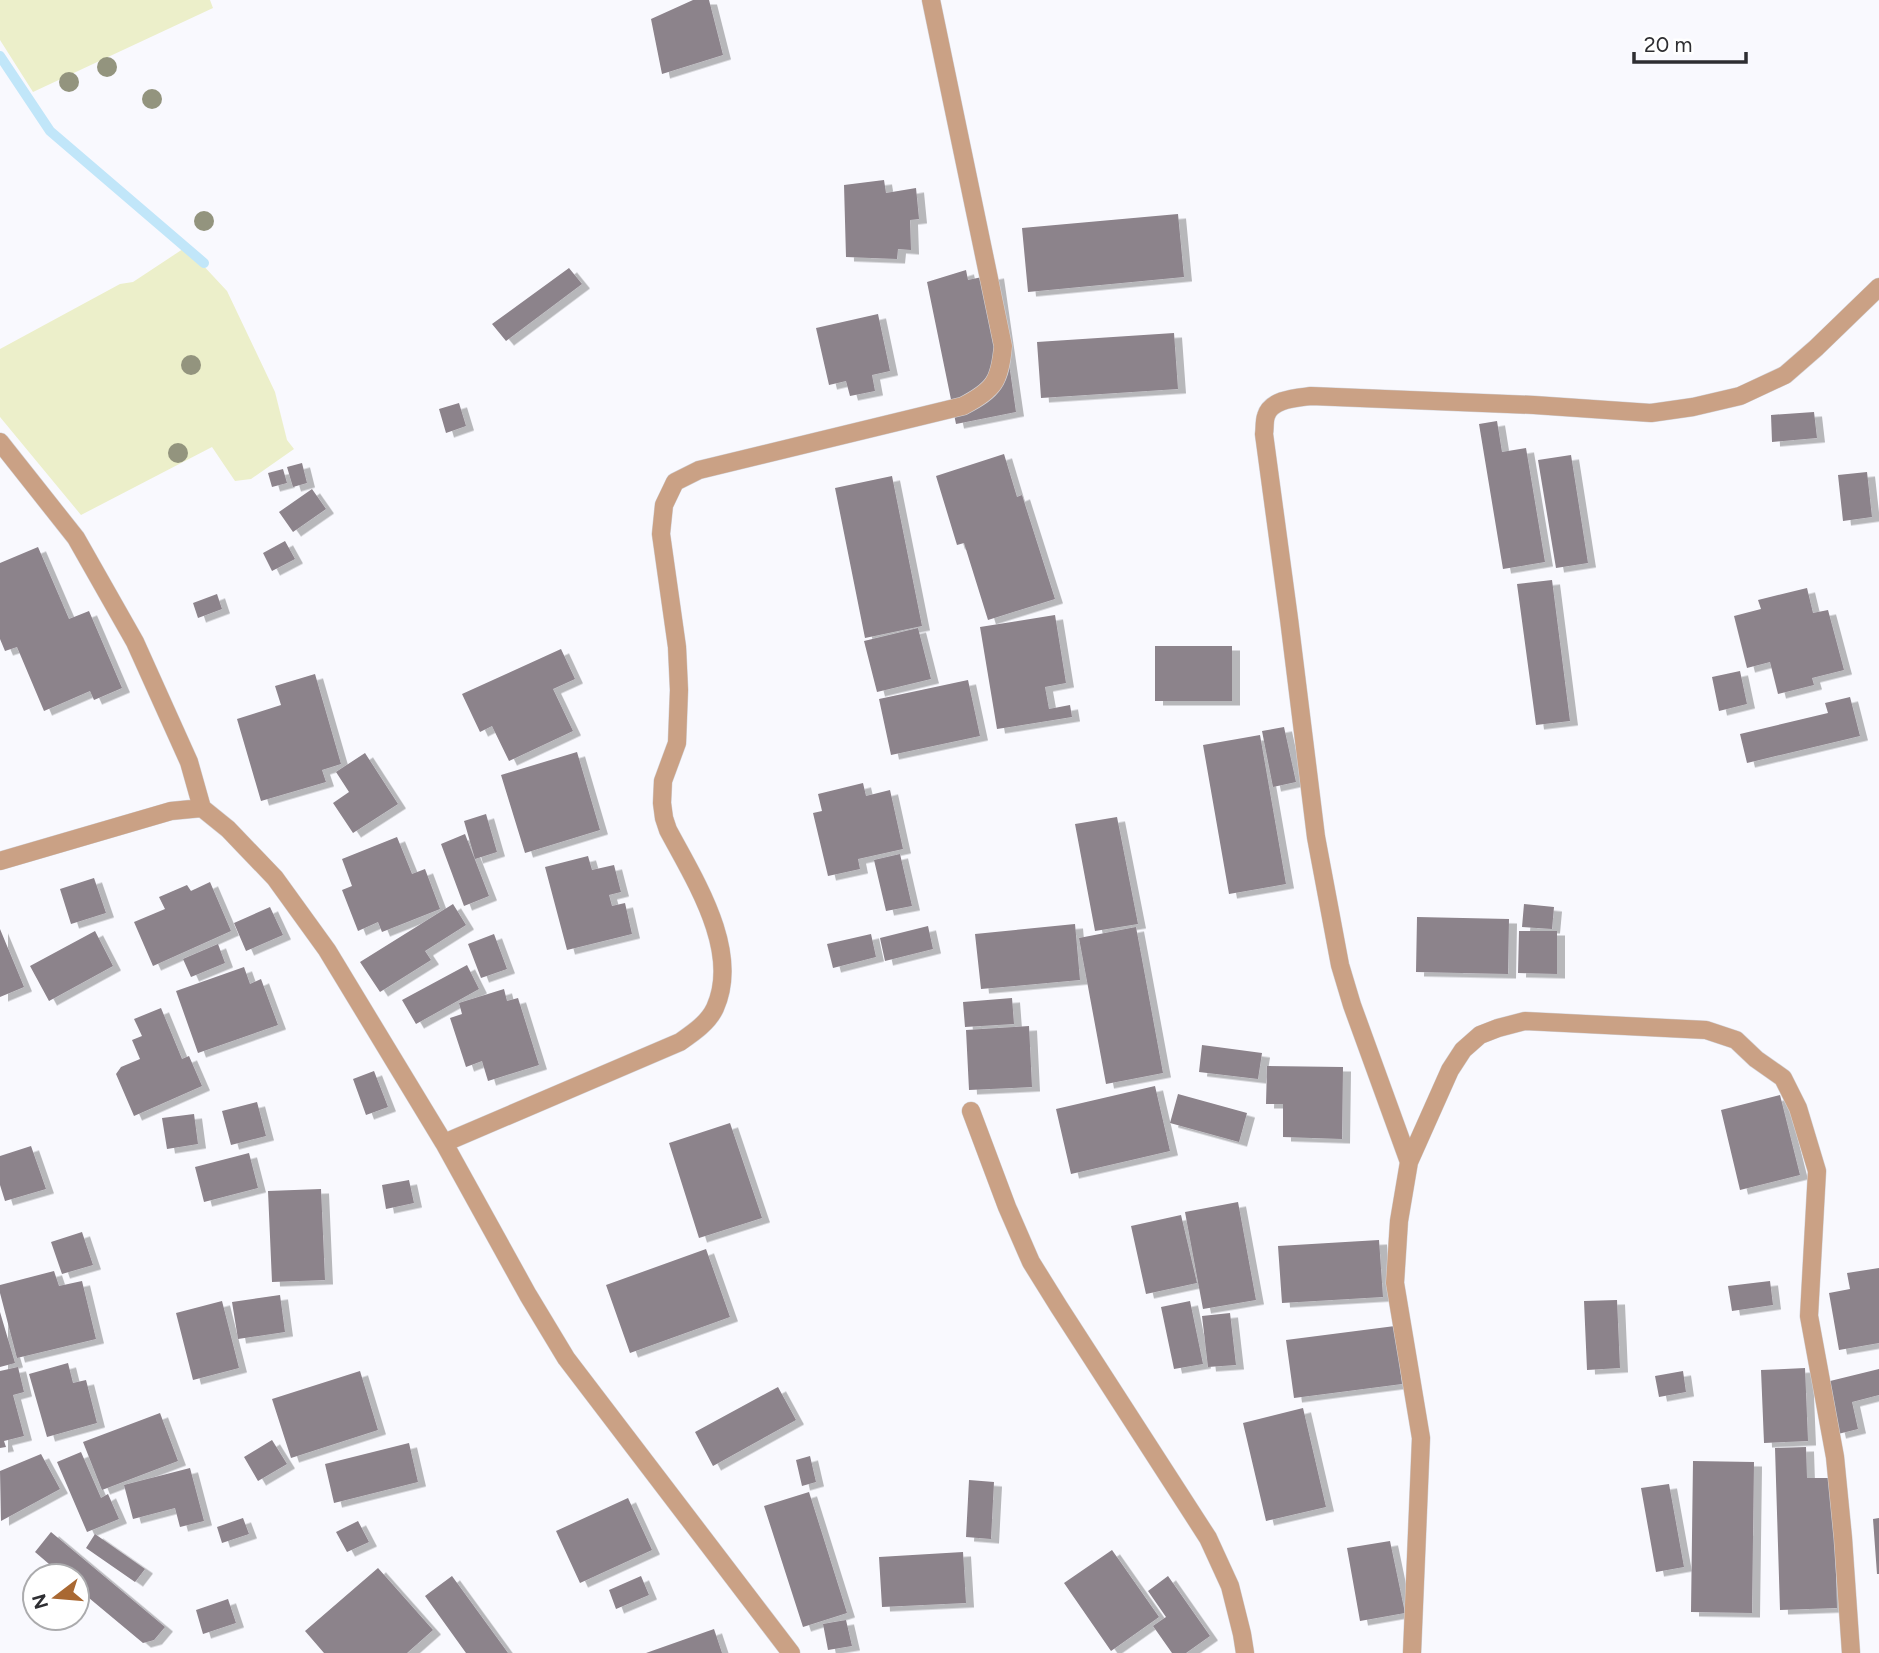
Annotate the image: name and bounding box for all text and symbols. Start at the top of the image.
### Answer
scale bar [1634,21,1746,65]
text: 20 m [1644,32,1692,57]
north arrow [21,1562,91,1632]
text: N [27,1591,53,1612]

